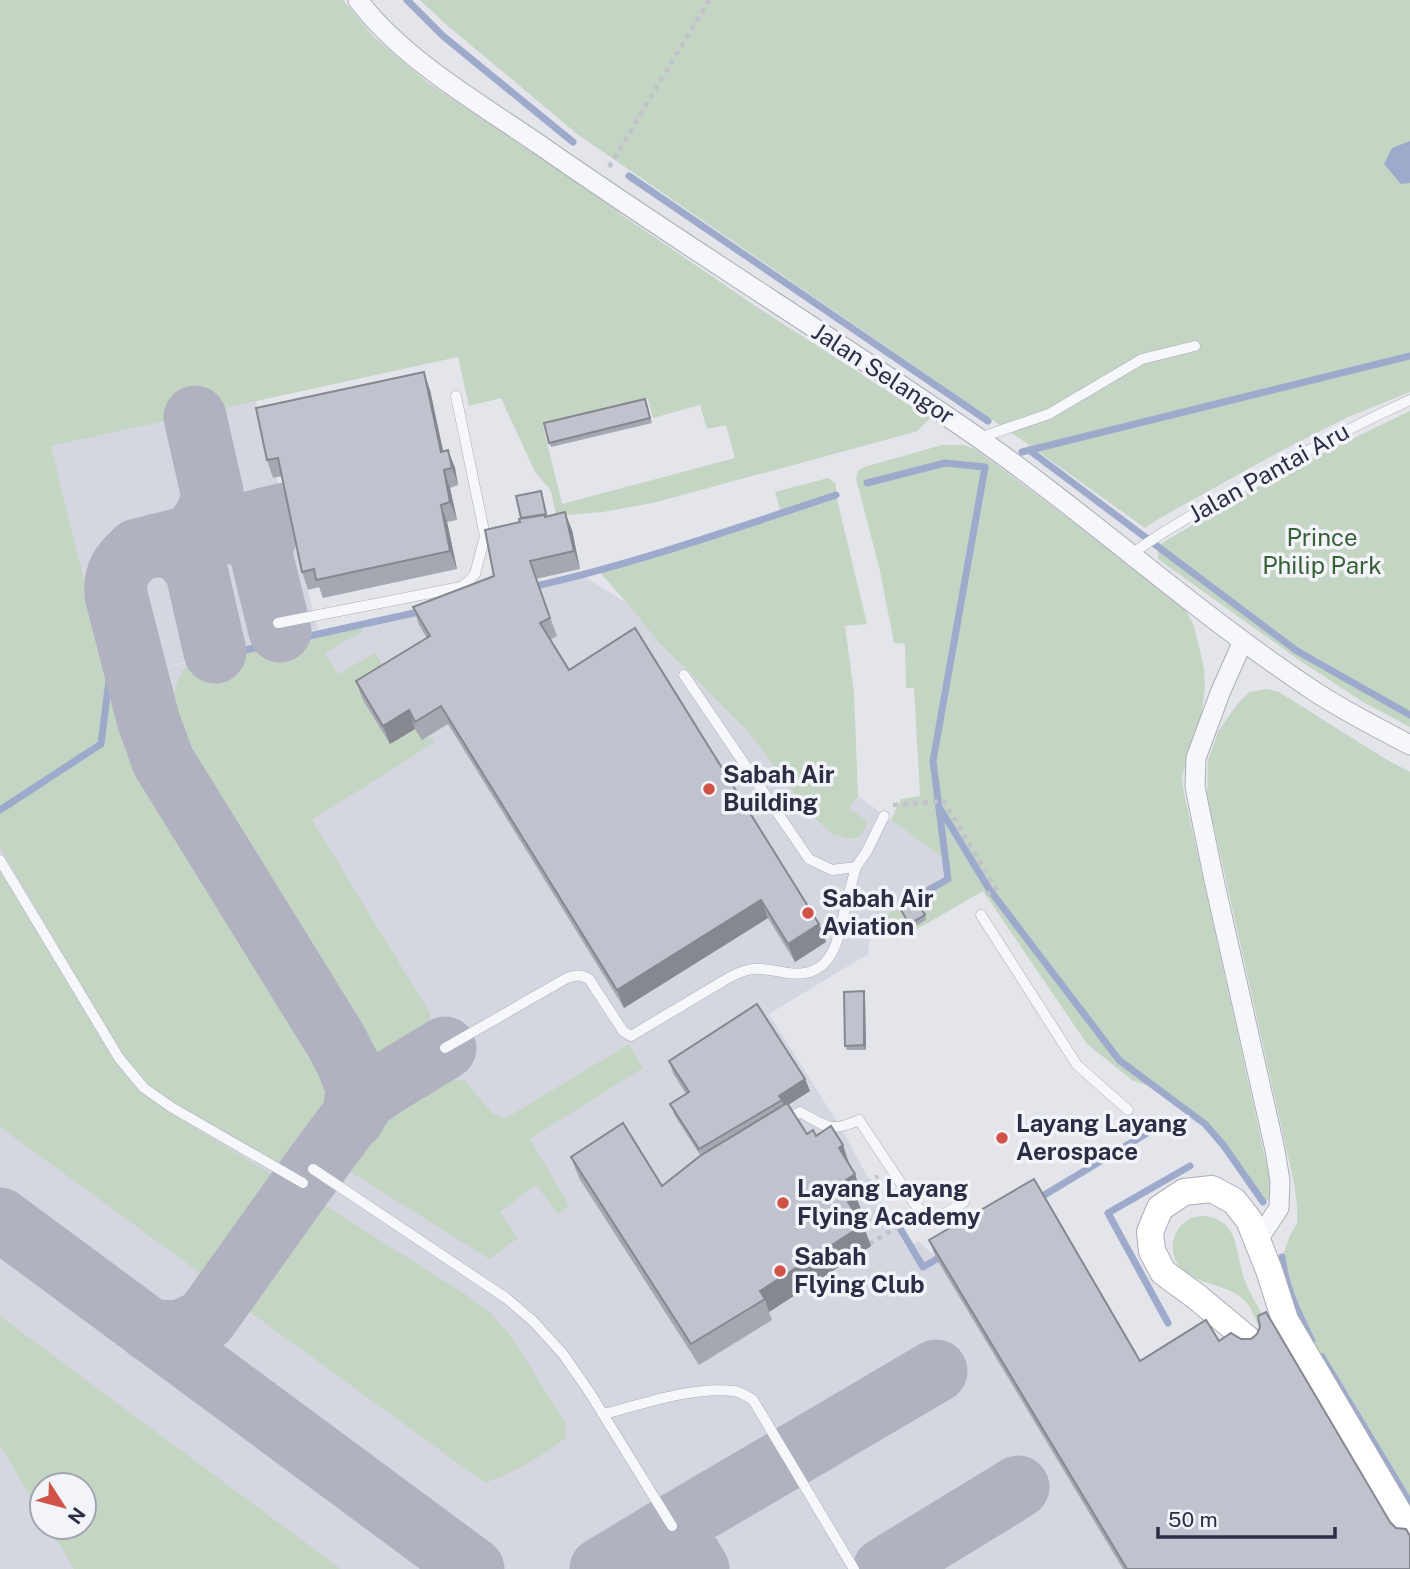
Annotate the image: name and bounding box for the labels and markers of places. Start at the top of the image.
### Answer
place label: Sabah Air Building [723,760,835,816]
marker: Sabah Air Building [701,781,717,797]
place label: Sabah Air Aviation [822,884,934,940]
marker: Sabah Air Aviation [800,905,816,921]
place label: Layang Layang Aerospace [1016,1109,1187,1165]
marker: Layang Layang Aerospace [994,1130,1010,1146]
place label: Layang Layang Flying Academy [797,1174,981,1230]
marker: Layang Layang Flying Academy [775,1195,791,1211]
place label: Sabah Flying Club [794,1242,925,1298]
marker: Sabah Flying Club [772,1263,788,1279]

